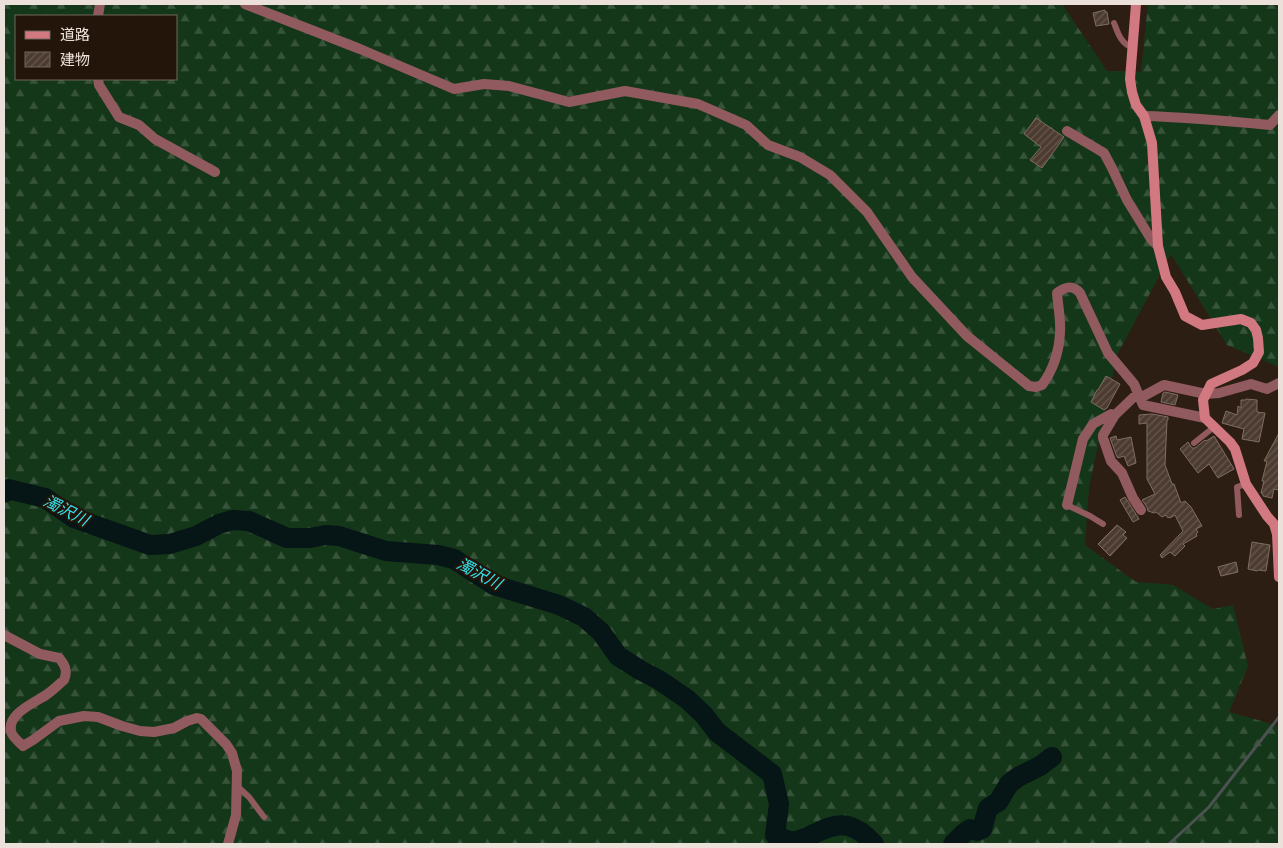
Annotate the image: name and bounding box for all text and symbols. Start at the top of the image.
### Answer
legend [15,15,178,80]
text: 道路 [60,26,90,44]
text: 建物 [60,51,90,69]
water label: 濁沢川 [40,491,94,532]
water label: 濁沢川 [453,554,507,595]

